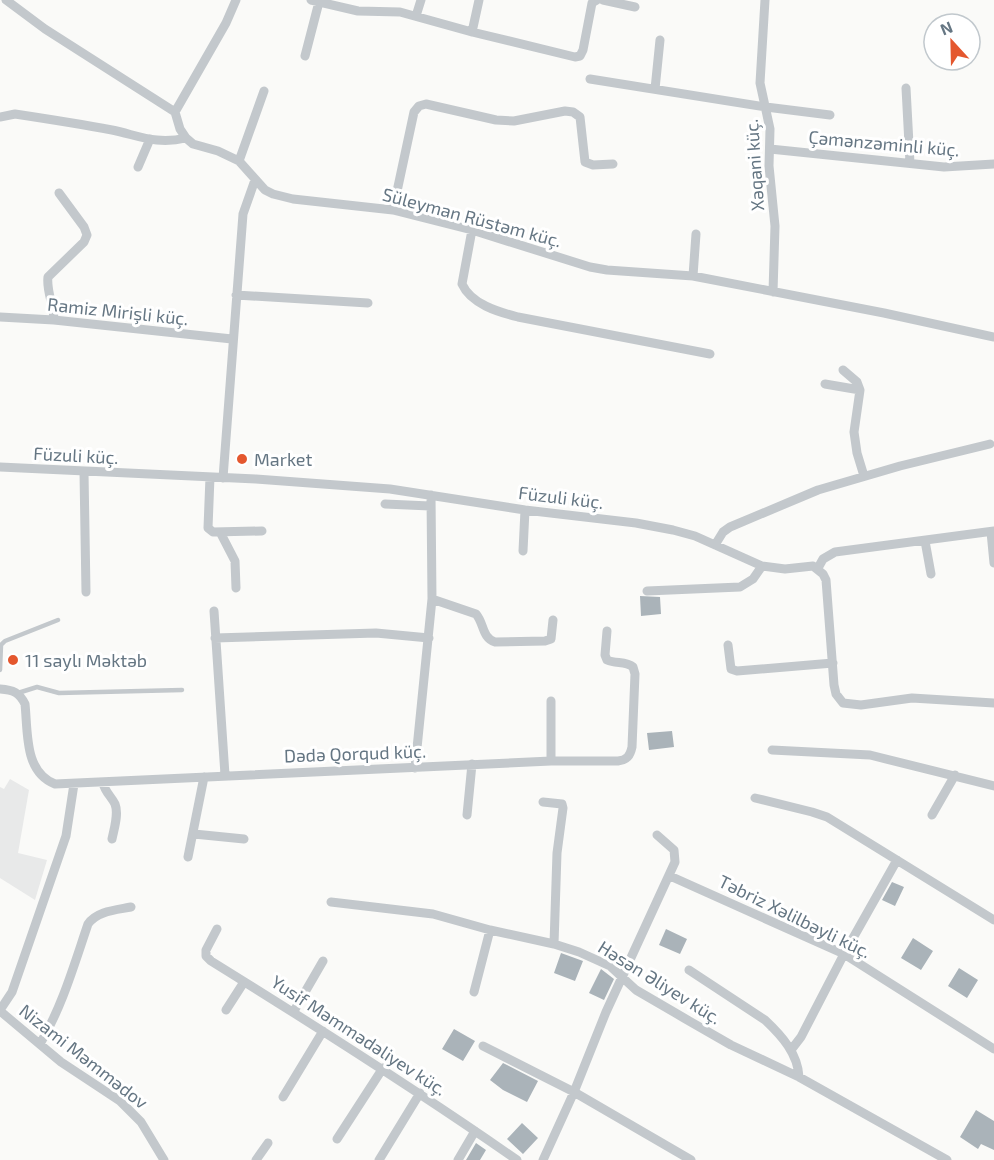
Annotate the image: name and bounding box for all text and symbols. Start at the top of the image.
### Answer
north arrow [922,12,982,72]
text: N [937,17,955,39]
street label: Xəqani küç. [740,118,769,212]
street label: Çəmənzəminli küç. [807,125,960,162]
street label: Süleyman Rüstəm küç. [380,183,564,252]
street label: Ramiz Mirişli küç. [46,293,190,330]
street label: Füzuli küç. [33,442,119,469]
place label: Market [254,448,312,470]
marker: Market [235,452,249,466]
street label: Füzuli küç. [517,481,605,514]
place label: 11 saylı Məktəb [25,649,147,671]
marker: 11 saylı Məktəb [6,653,20,667]
street label: Dədə Qorqud küç. [284,740,426,767]
street label: Təbriz Xəlilbəyli küç. [715,870,875,963]
street label: Həsən Əliyev küç. [594,935,725,1029]
street label: Yusif Məmmədəliyev küç. [267,970,451,1101]
street label: Nizami Məmmədov [15,999,153,1113]

